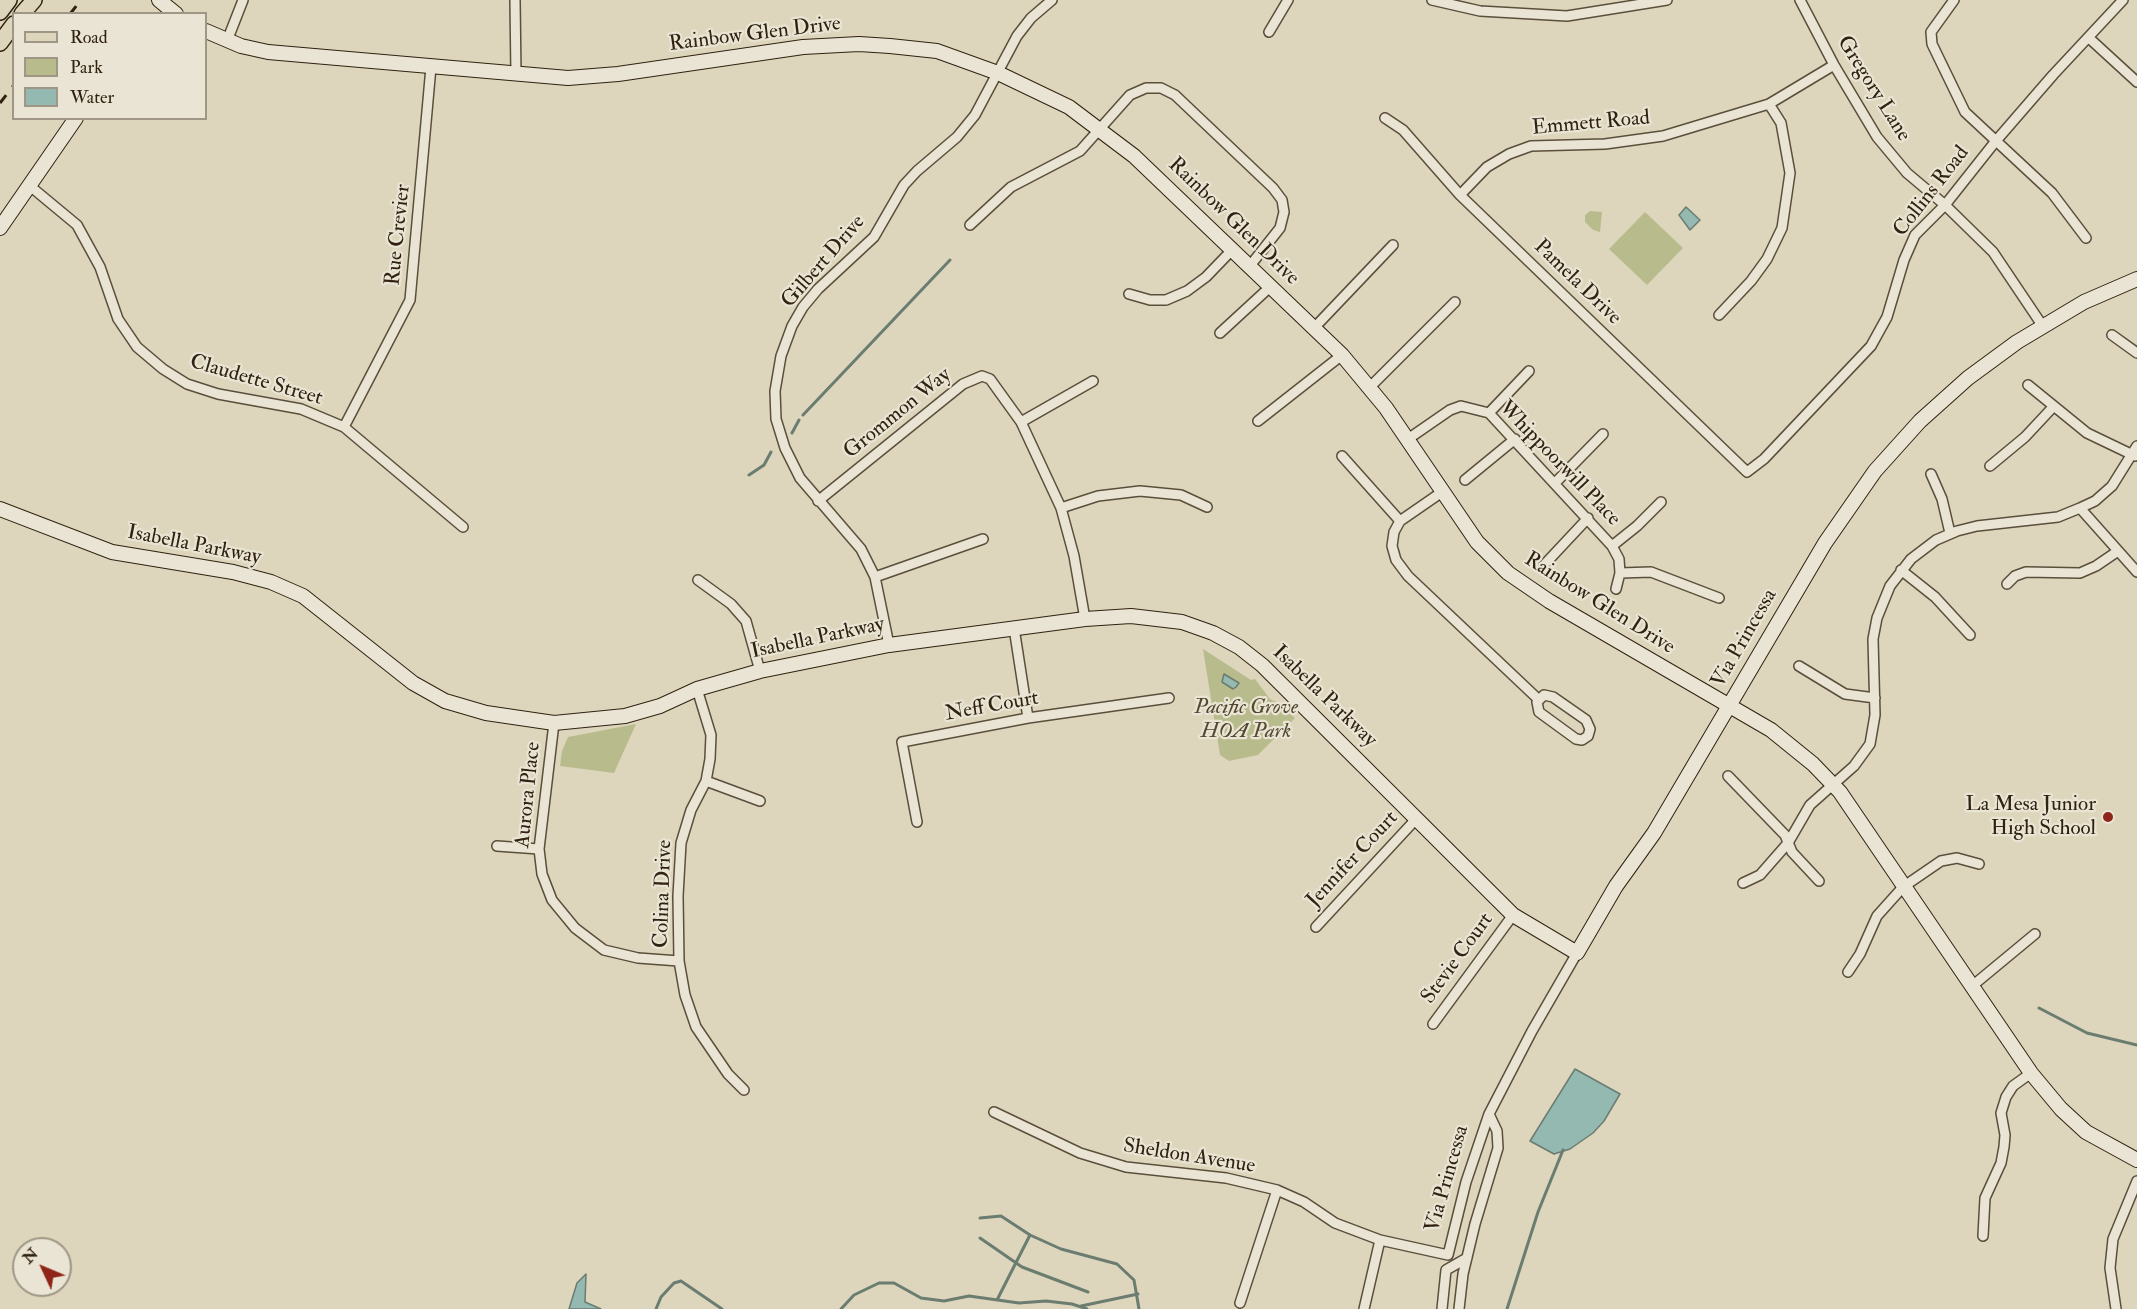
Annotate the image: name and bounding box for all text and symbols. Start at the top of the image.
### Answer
legend [12,12,207,120]
street label: Rainbow Glen Drive [668,12,842,58]
text: Road [70,26,108,49]
street label: Gregory Lane [1831,32,1915,146]
text: Park [70,56,103,79]
text: Water [70,86,114,109]
street label: Emmett Road [1531,106,1651,142]
street label: Collins Road [1889,142,1975,242]
street label: Rainbow Glen Drive [1162,153,1304,291]
street label: Rue Crevier [381,183,417,287]
street label: Gilbert Drive [777,210,871,314]
street label: Pamela Drive [1528,235,1626,331]
street label: Claudette Street [187,350,325,412]
street label: Grommon Way [839,363,957,465]
street label: Whippoorwill Place [1493,396,1625,532]
street label: Isabella Parkway [125,521,263,571]
street label: Rainbow Glen Drive [1519,548,1679,660]
street label: Via Princessa [1707,585,1783,693]
street label: Isabella Parkway [749,613,887,665]
street label: Isabella Parkway [1266,641,1382,753]
street label: Neff Court [943,686,1041,728]
park label: Pacific Grove HOA Park [1194,695,1298,745]
street label: Aurora Place [511,741,547,849]
place label: La Mesa Junior High School [1966,792,2096,842]
street label: Jennifer Court [1302,806,1404,914]
marker: La Mesa Junior High School [2101,810,2115,824]
street label: Colina Drive [650,839,678,949]
street label: Stevie Court [1417,909,1499,1009]
street label: Via Princessa [1421,1123,1475,1235]
street label: Sheldon Avenue [1121,1134,1257,1180]
north arrow [12,1237,72,1297]
text: N [18,1244,43,1268]

